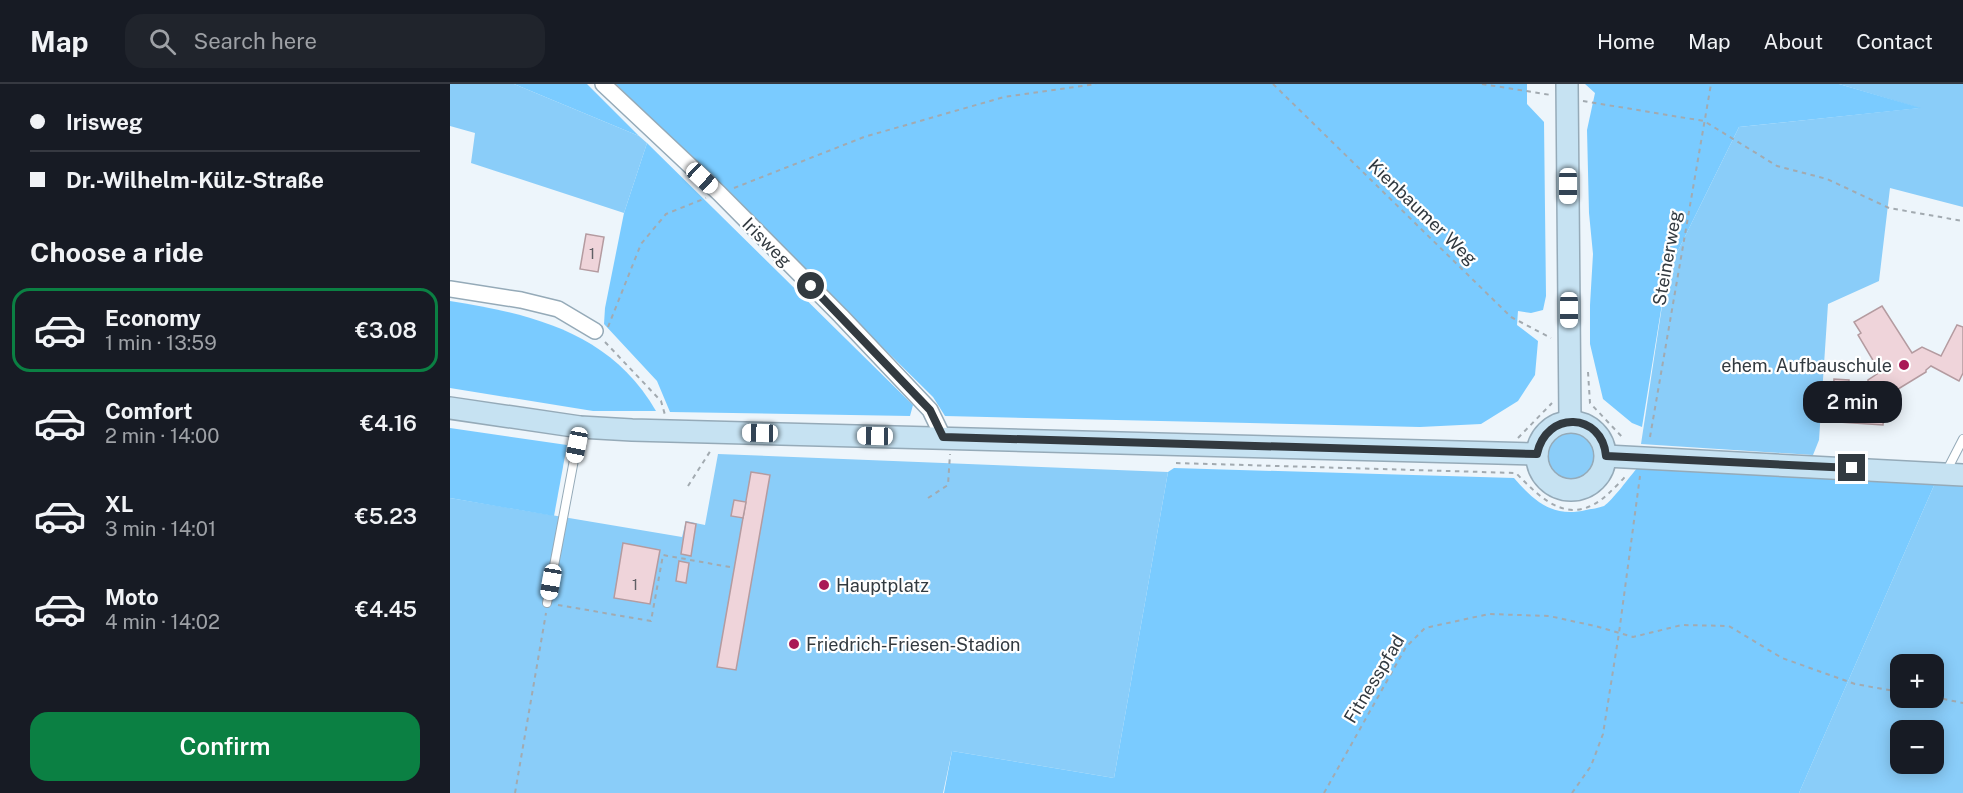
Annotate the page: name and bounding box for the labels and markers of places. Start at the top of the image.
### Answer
place label: ehem. Aufbauschule [1721,355,1892,376]
marker: ehem. Aufbauschule [1897,358,1911,372]
place label: Hauptplatz [836,575,929,596]
marker: Hauptplatz [817,578,831,592]
place label: Friedrich-Friesen-Stadion [806,634,1020,655]
marker: Friedrich-Friesen-Stadion [787,637,801,651]

